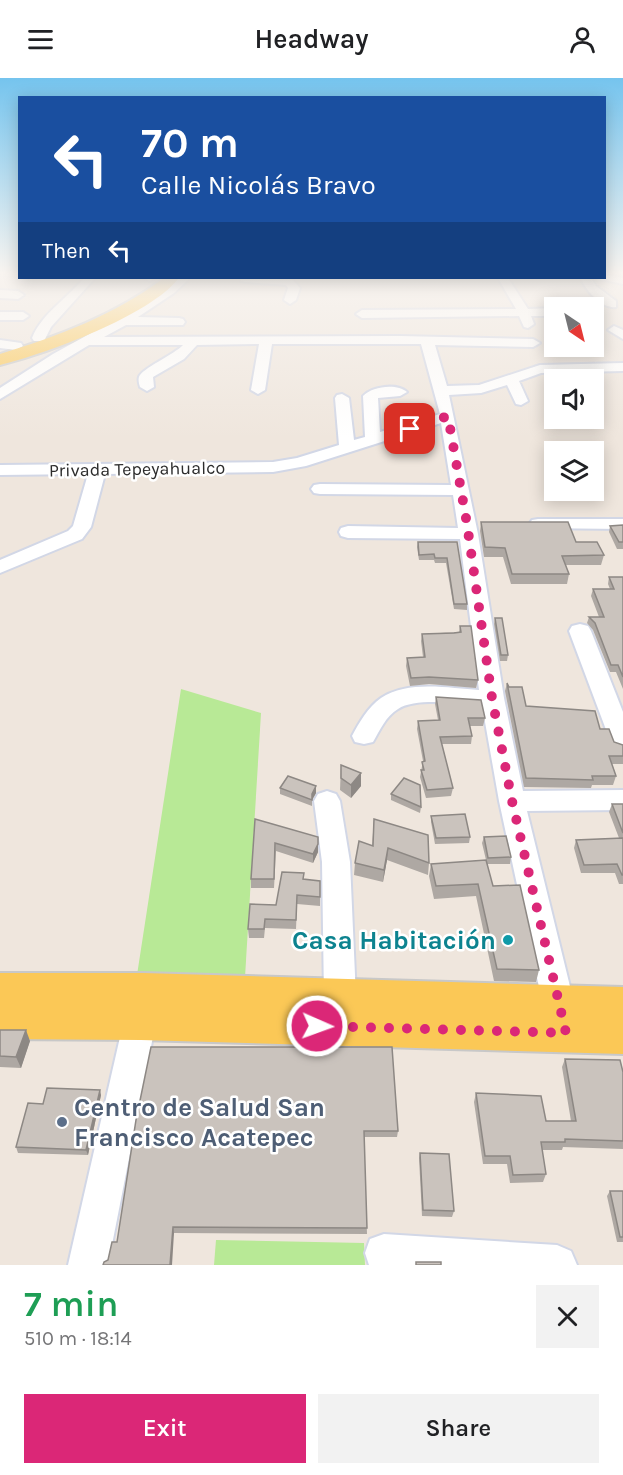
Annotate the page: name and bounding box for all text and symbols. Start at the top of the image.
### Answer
icon: menu [24,23,57,56]
text: Headway [255,23,368,55]
icon: person [566,23,599,56]
text: 70 m [141,118,239,168]
icon: left [42,120,120,198]
text: Calle Nicolás Bravo [141,169,376,201]
icon: left [103,234,136,267]
text: Then [42,238,91,264]
north arrow [544,297,604,357]
map controls [544,297,604,501]
button: sound [544,369,604,429]
pin [384,403,435,454]
icon: arrive [393,412,426,445]
button: layers [544,441,604,501]
street label: Privada Tepeyahualco [49,456,225,482]
place label: Casa Habitación [292,925,496,956]
marker: Casa Habitación [501,933,515,947]
position arrow [285,994,349,1058]
place label: Centro de Salud San Francisco Acatepec [74,1092,325,1153]
marker: Centro de Salud San Francisco Acatepec [55,1115,69,1129]
text: 7 min [24,1283,118,1325]
button: close [536,1285,599,1348]
text: 510 m · 18:14 [24,1327,132,1350]
button: Exit [24,1394,306,1463]
button: Share [318,1394,599,1463]

